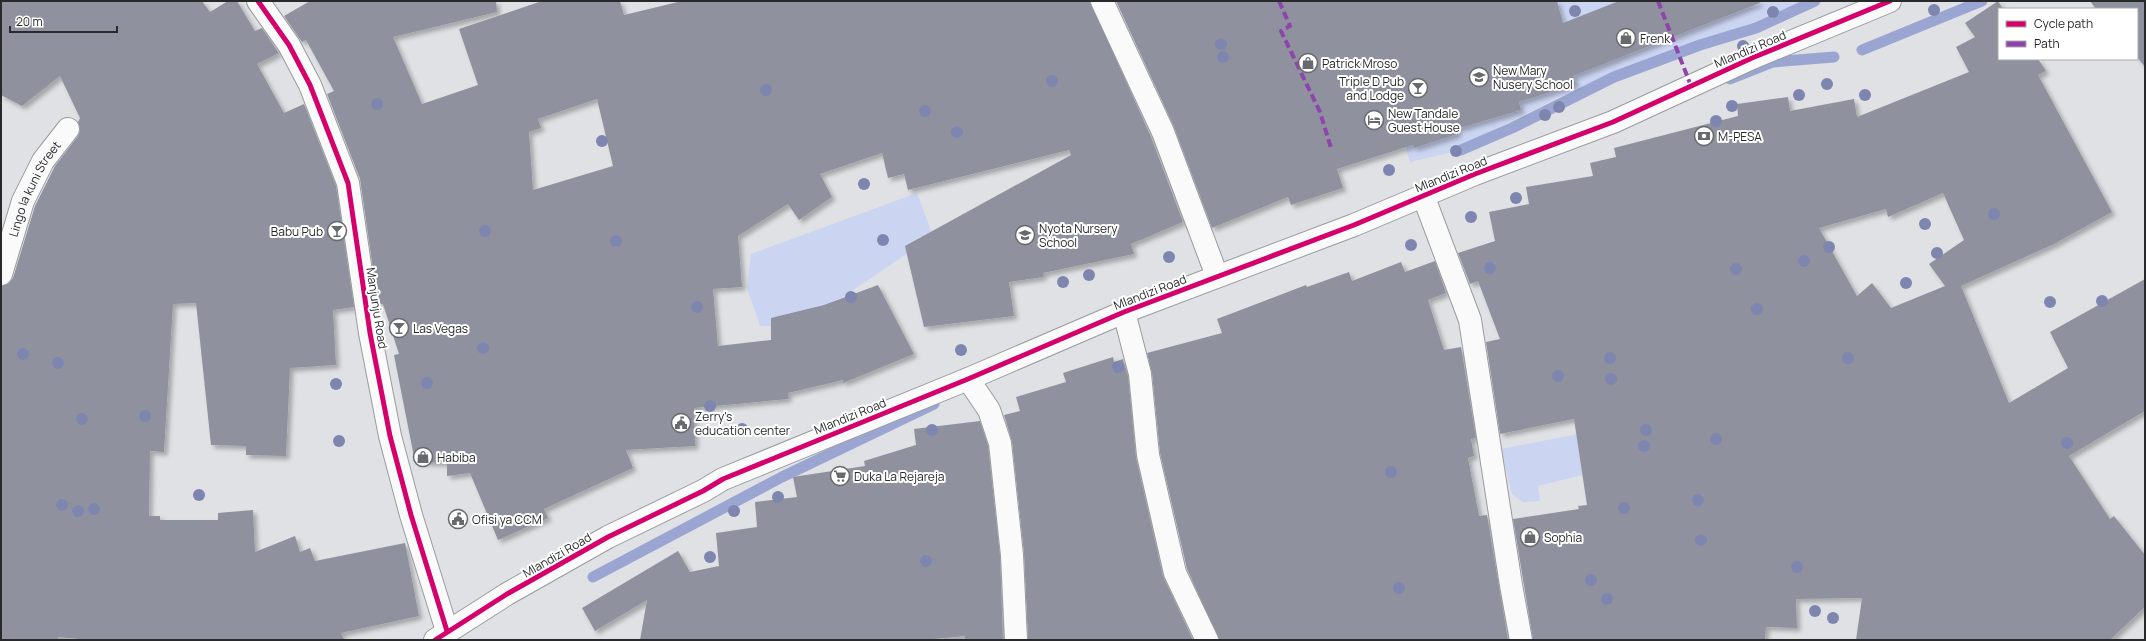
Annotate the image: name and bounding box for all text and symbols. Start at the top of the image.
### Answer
scale bar [10,8,117,34]
legend [1998,8,2138,60]
text: 20 m [16,13,43,30]
text: Cycle path [2034,15,2093,32]
street label: Mlandizi Road [1711,26,1789,72]
shop icon: Frenk [1615,27,1637,49]
place label: Frenk [1640,30,1671,47]
text: Path [2034,35,2060,52]
shop icon: Patrick Mroso [1297,52,1319,74]
place label: Patrick Mroso [1322,55,1397,72]
place label: New Mary Nusery School [1493,62,1573,93]
school or university icon: New Mary Nusery School [1468,66,1490,88]
place label: Triple D Pub and Lodge [1339,73,1404,104]
bar icon: Triple D Pub and Lodge [1407,77,1429,99]
place label: New Tandale Guest House [1388,105,1460,136]
hotel icon: New Tandale Guest House [1363,109,1385,131]
bank icon: M-PESA [1693,125,1715,147]
place label: M-PESA [1718,128,1762,145]
street label: Lingo la kuni Street [4,137,64,239]
street label: Mlandizi Road [1412,152,1490,196]
bar icon: Babu Pub [326,220,348,242]
place label: Nyota Nursery School [1039,220,1118,251]
place label: Babu Pub [271,223,323,240]
school or university icon: Nyota Nursery School [1014,224,1036,246]
street label: Manjunju Road [362,266,392,350]
street label: Mlandizi Road [1111,270,1189,314]
bar icon: Las Vegas [388,317,410,339]
place label: Las Vegas [413,320,468,337]
street label: Mlandizi Road [811,394,889,438]
place label: Zerry's education center [695,408,791,439]
public building icon: Zerry's education center [670,412,692,434]
shop icon: Habiba [412,446,434,468]
place label: Habiba [437,449,476,466]
supermarket icon: Duka La Rejareja [829,465,851,487]
place label: Duka La Rejareja [854,468,945,485]
public building icon: Ofisi ya CCM [447,508,469,530]
place label: Ofisi ya CCM [472,511,542,528]
shop icon: Sophia [1519,526,1541,548]
street label: Mlandizi Road [520,528,594,582]
place label: Sophia [1544,529,1582,546]

